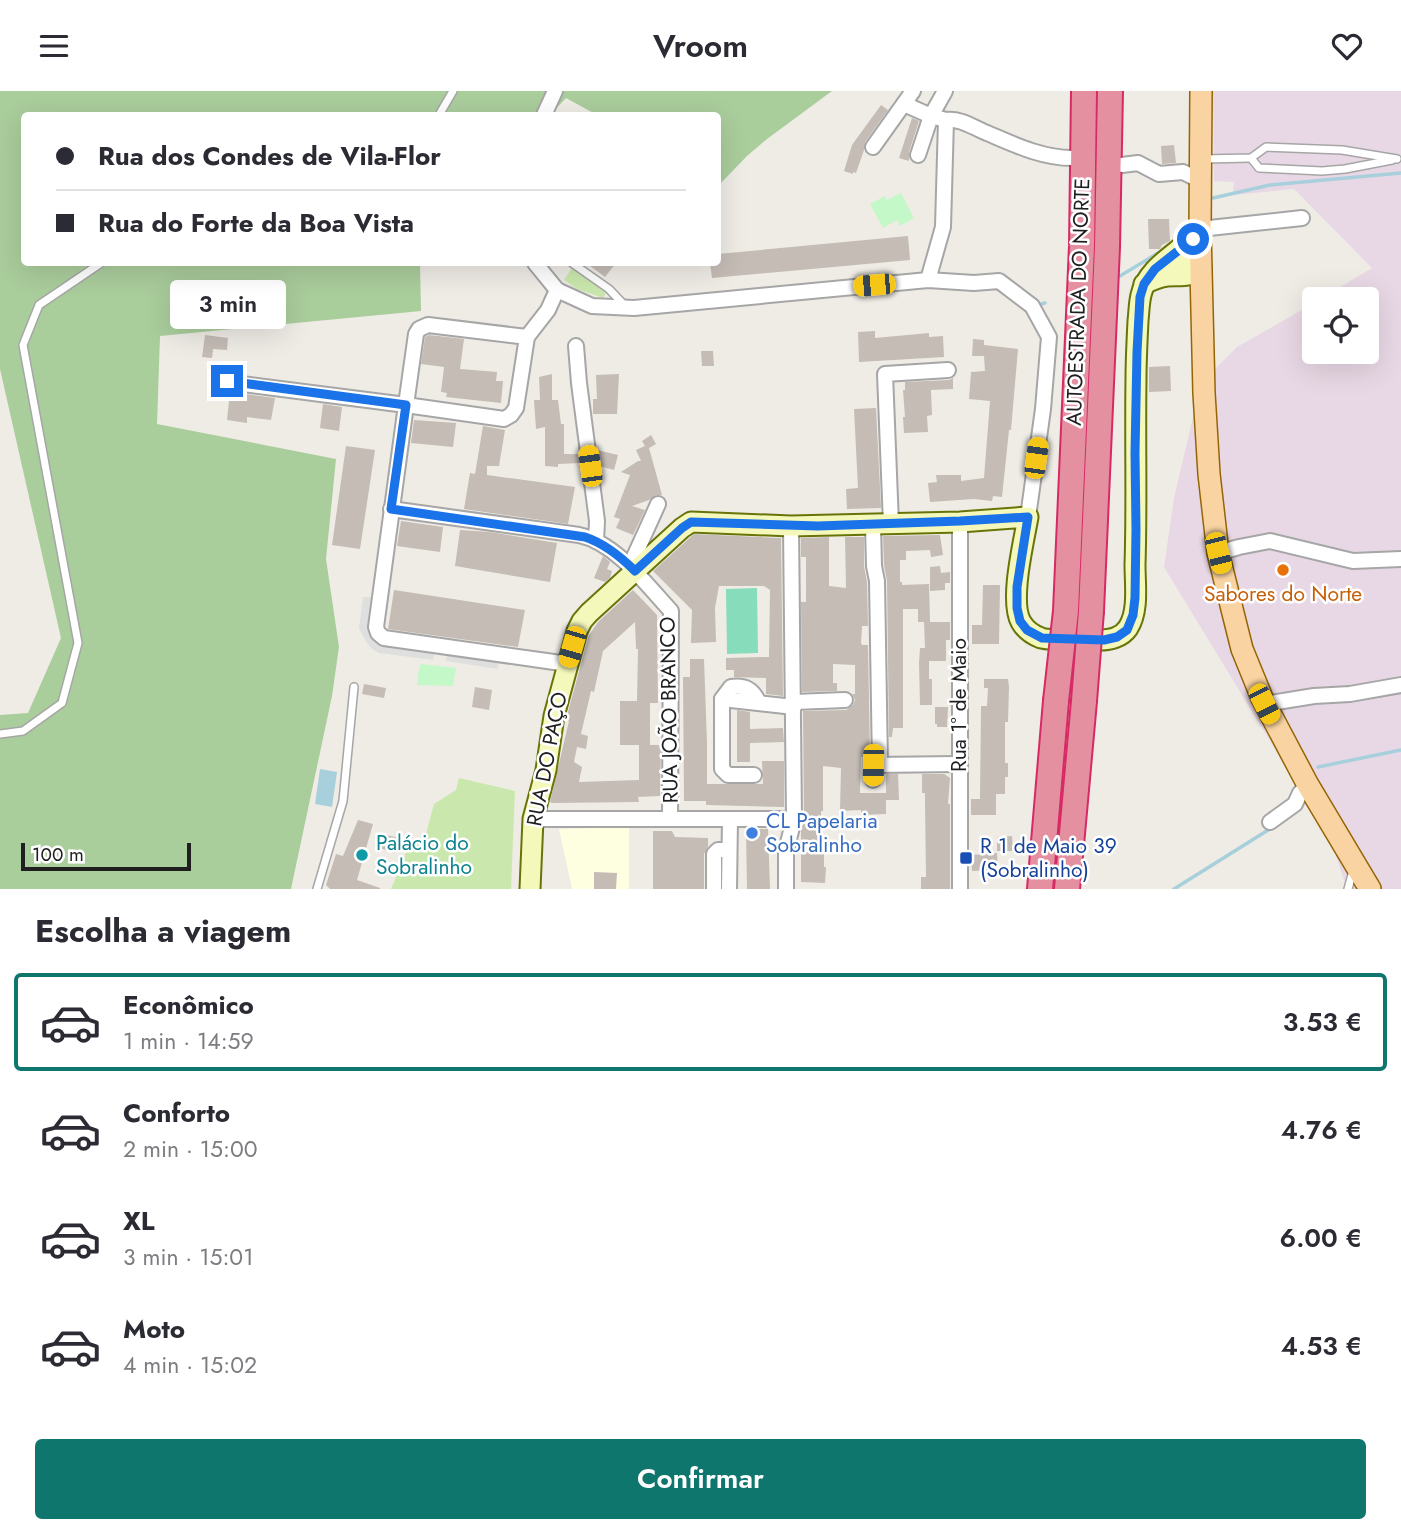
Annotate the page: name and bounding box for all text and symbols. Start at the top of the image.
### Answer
text: Vroom [653,23,748,69]
icon: menu [35,27,73,65]
icon: heart [1328,27,1366,65]
text: Rua dos Condes de Vila-Flor [98,137,441,175]
street label: AUTOESTRADA DO NORTE [1059,178,1097,426]
text: Rua do Forte da Boa Vista [98,204,414,242]
route start [1177,223,1209,255]
car [853,273,896,297]
callout: 3 min [169,279,285,329]
text: 3 min [199,287,257,321]
map controls [1302,287,1379,364]
button: locate [1302,287,1379,364]
route end [211,365,243,397]
car [1023,436,1050,480]
car [577,444,604,488]
car [1203,530,1234,576]
marker: Sabores do Norte [1275,562,1291,578]
place label: Sabores do Norte [1204,579,1362,609]
street label: RUA JOÃO BRANCO [652,616,686,804]
car [557,624,588,670]
street label: Rua 1º de Maio [944,638,974,772]
car [1246,681,1283,727]
street label: RUA DO PAÇO [519,689,575,829]
car [863,744,884,786]
place label: CL Papelaria Sobralinho [766,806,878,860]
marker: CL Papelaria Sobralinho [744,825,760,841]
place label: Palácio do Sobralinho [376,828,472,882]
place label: R 1 de Maio 39 (Sobralinho) [980,831,1117,885]
scale bar [21,840,191,872]
text: 100 m [32,841,84,868]
marker: Palácio do Sobralinho [354,847,370,863]
marker: R 1 de Maio 39 (Sobralinho) [958,850,974,866]
text: Escolha a viagem [35,908,291,954]
text: Econômico [123,986,254,1024]
icon: car [39,991,102,1054]
text: 3.53 € [1283,1003,1362,1041]
text: 1 min · 14:59 [123,1024,254,1058]
text: Conforto [123,1094,230,1132]
icon: car [39,1099,102,1162]
text: 4.76 € [1281,1111,1362,1149]
text: 2 min · 15:00 [123,1132,258,1166]
text: XL [123,1202,155,1240]
icon: car [39,1207,102,1270]
text: 6.00 € [1280,1219,1362,1257]
text: 3 min · 15:01 [123,1240,254,1274]
text: Moto [123,1310,185,1348]
icon: car [39,1315,102,1378]
text: 4.53 € [1281,1327,1362,1365]
text: 4 min · 15:02 [123,1348,257,1382]
button: Confirmar [35,1439,1366,1519]

